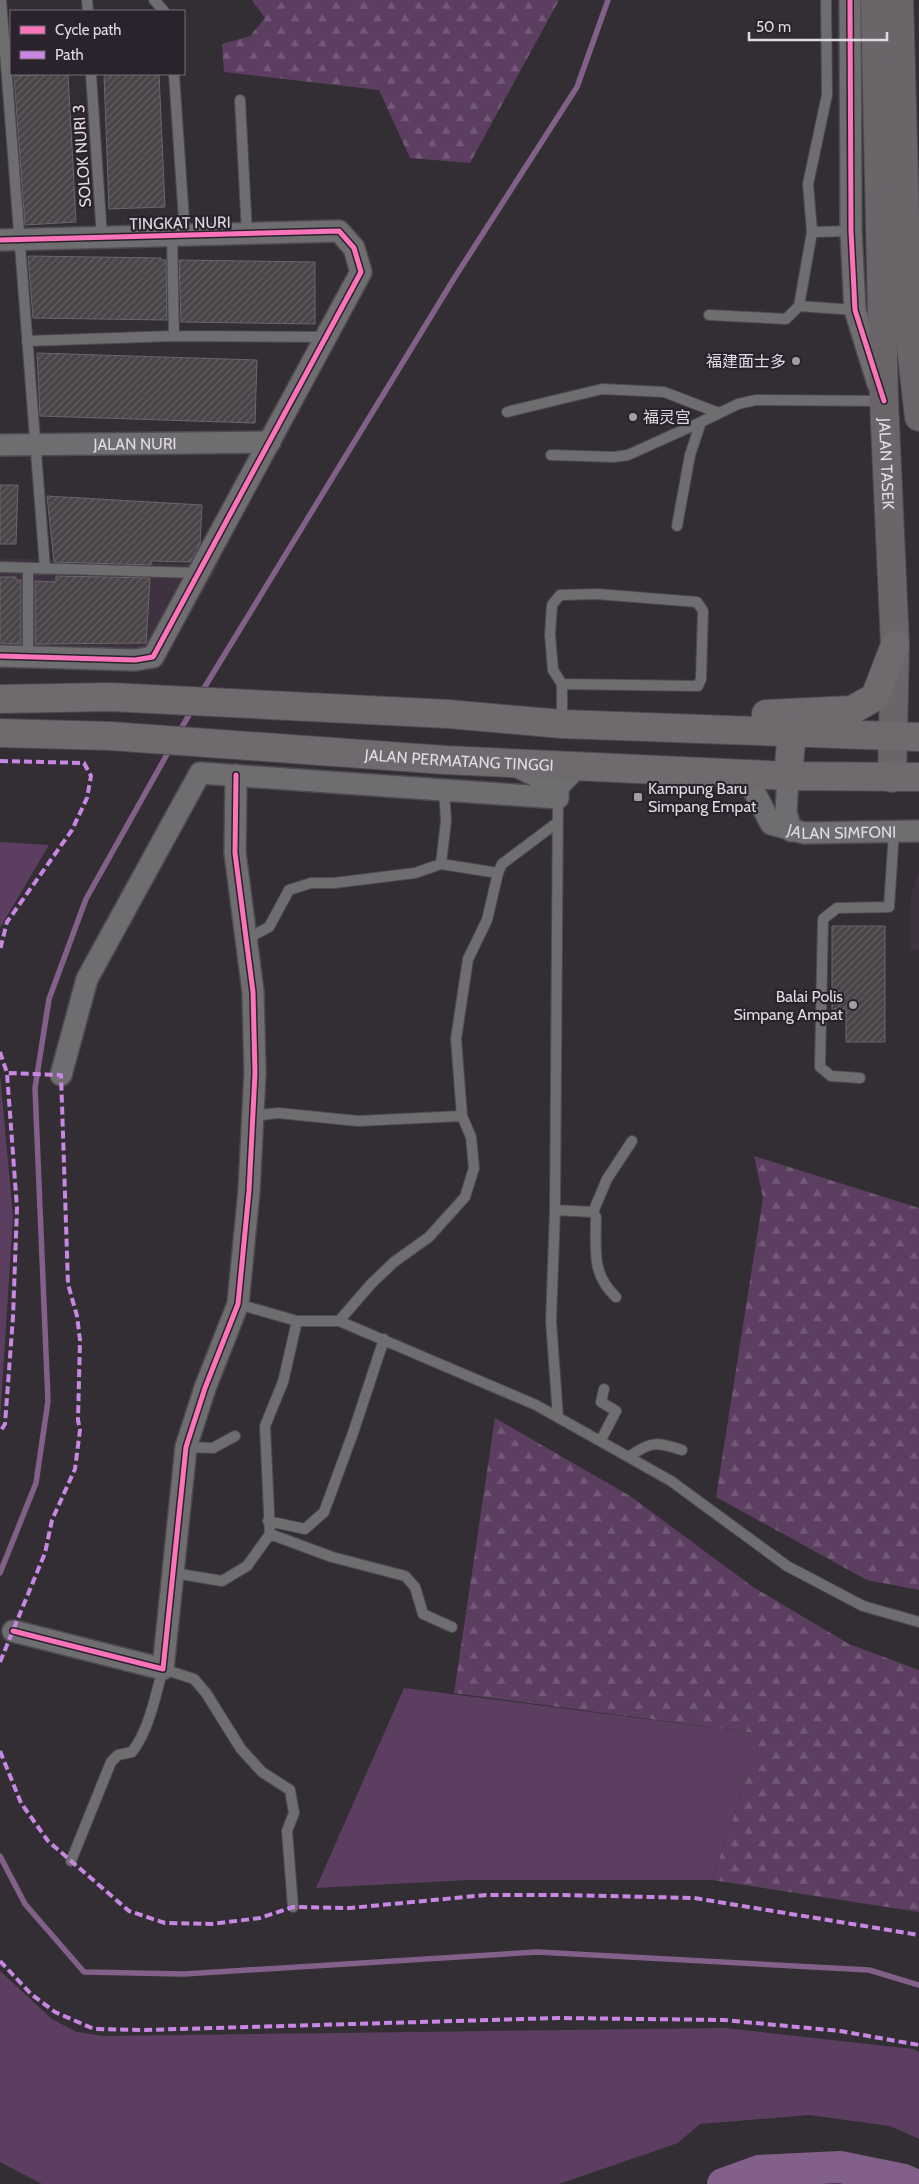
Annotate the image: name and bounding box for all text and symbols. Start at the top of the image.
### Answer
legend [10,10,185,75]
scale bar [749,10,886,42]
text: 50 m [756,18,791,36]
text: Cycle path [55,21,121,39]
text: Path [55,46,84,64]
street label: SOLOK NURI 3 [69,104,95,208]
street label: TINGKAT NURI [129,213,231,233]
place label: 福建面士多 [706,352,786,371]
marker: 福建面士多 [790,355,802,367]
place label: 福灵宫 [643,408,691,427]
marker: 福灵宫 [627,411,639,423]
street label: JALAN TASEK [875,417,898,510]
street label: JALAN NURI [92,434,177,453]
street label: JALAN PERMATANG TINGGI [363,745,554,775]
place label: Kampung Baru Simpang Empat [648,779,757,816]
marker: Kampung Baru Simpang Empat [632,791,644,803]
street label: JALAN SIMFONI [784,819,896,843]
place label: Balai Polis Simpang Ampat [734,987,844,1024]
marker: Balai Polis Simpang Ampat [847,999,859,1011]

